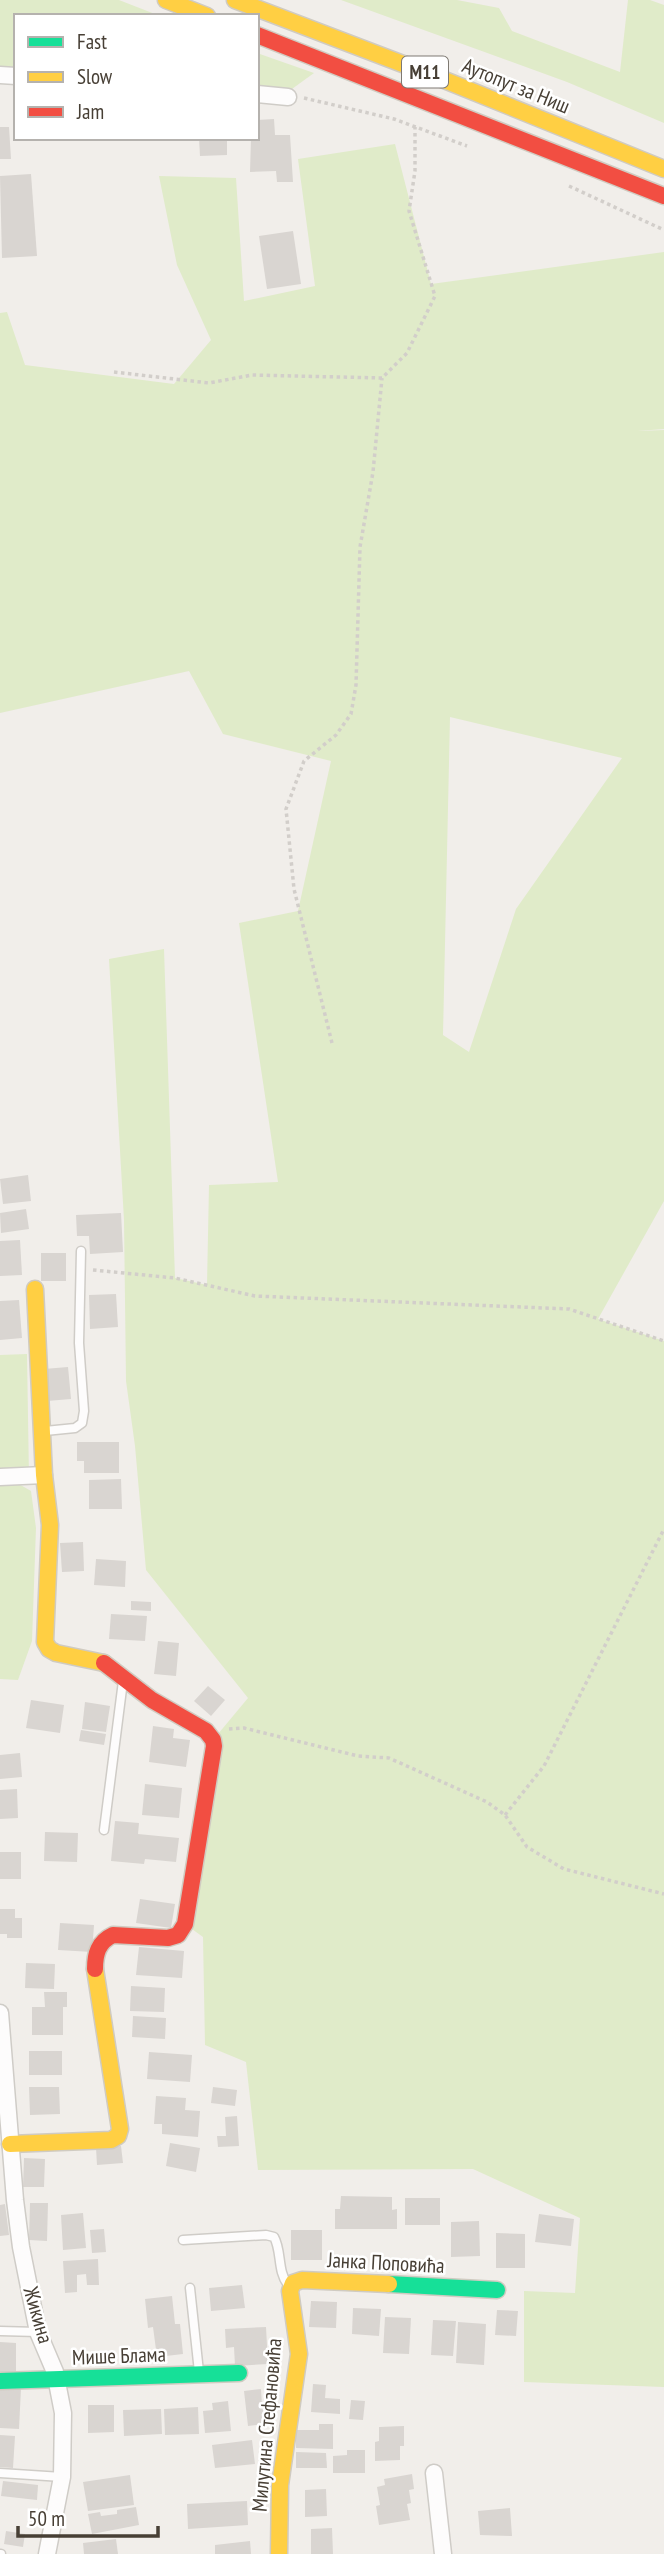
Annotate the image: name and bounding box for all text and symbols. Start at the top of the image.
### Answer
legend [14,14,259,140]
text: Fast [77,28,107,55]
street label: Аутопут за Ниш [458,52,574,119]
road number: M11 [402,57,448,88]
text: Slow [77,63,113,90]
text: Jam [76,98,104,125]
street label: Јанка Поповића [326,2246,445,2279]
street label: Жикина [17,2282,59,2346]
street label: Милутина Стефановића [245,2337,288,2513]
street label: Мише Блама [72,2340,166,2371]
scale bar [18,2494,158,2538]
text: 50 m [28,2505,65,2532]

